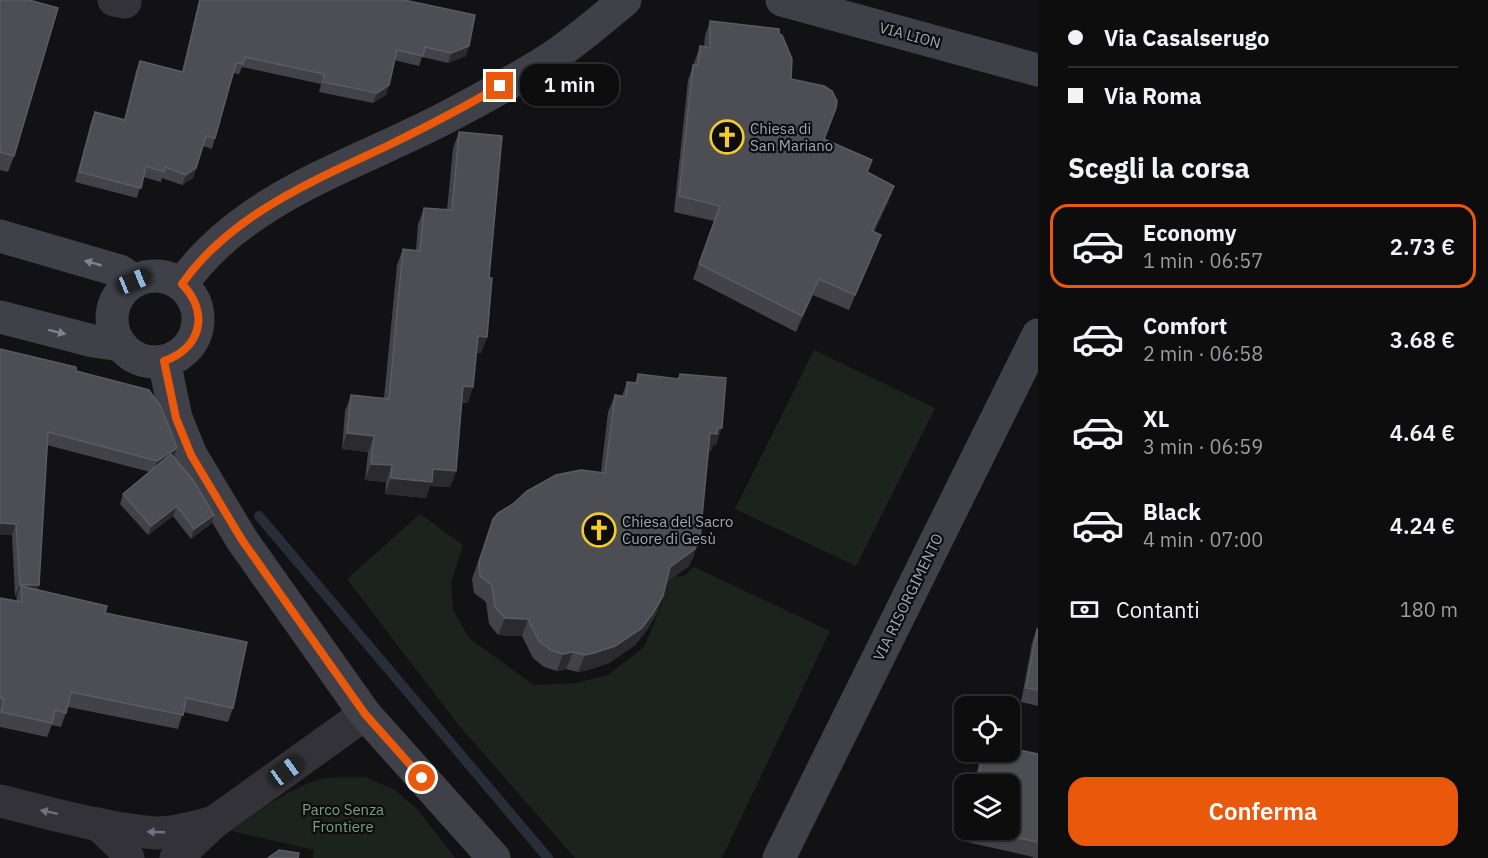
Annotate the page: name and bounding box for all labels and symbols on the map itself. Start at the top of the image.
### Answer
street label: VIA LION [877,18,943,52]
callout: 1 min [521,65,620,107]
route end [486,72,513,99]
church icon: Chiesa di San Mariano [709,119,745,155]
place label: Chiesa di San Mariano [750,119,833,155]
one-way arrow [84,258,102,267]
car [114,266,154,296]
one-way arrow [47,327,66,337]
church icon: Chiesa del Sacro Cuore di Gesù [581,512,617,548]
place label: Chiesa del Sacro Cuore di Gesù [622,512,733,548]
street label: VIA RISORGIMENTO [869,530,947,664]
car [266,753,306,789]
route start [408,764,435,791]
park label: Parco Senza Frontiere [302,800,384,836]
one-way arrow [40,807,59,816]
one-way arrow [146,827,165,836]

